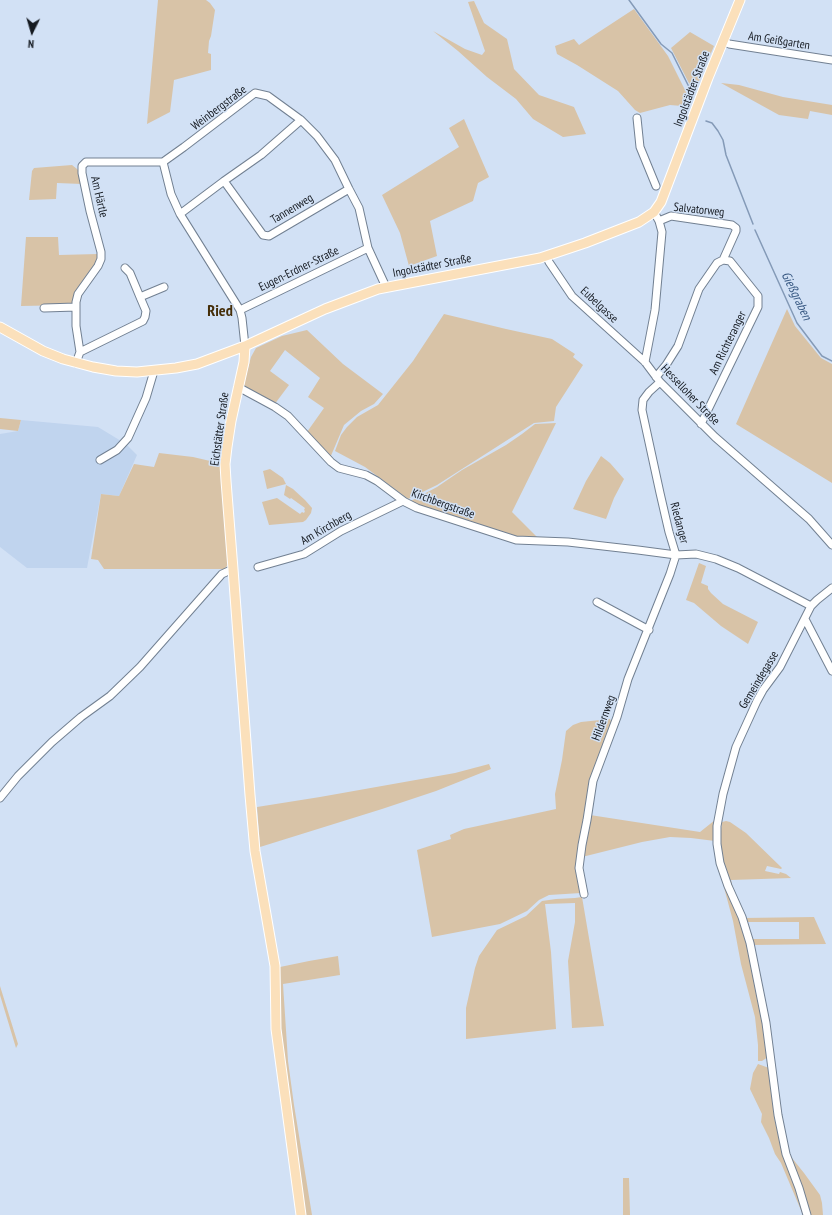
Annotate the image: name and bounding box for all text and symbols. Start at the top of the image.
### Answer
north arrow [12,12,52,52]
street label: Am Geißgarten [747,29,811,53]
text: N [27,37,35,51]
street label: Ingolstädter Straße [671,49,713,129]
street label: Weinbergstraße [189,83,249,133]
street label: Am Härtle [87,175,111,219]
street label: Tannenweg [268,191,316,227]
street label: Salvatorweg [673,200,725,220]
street label: Eugen-Erdner-Straße [257,243,341,295]
street label: Ingolstädter Straße [391,251,473,281]
water label: Gießgraben [778,269,814,323]
street label: Eubelgasse [577,284,621,326]
district label: Ried [207,301,233,321]
street label: Am Richteranger [706,309,750,377]
street label: Hesselloher Straße [658,362,722,428]
street label: Eichstätter Straße [208,391,232,467]
street label: Kirchbergstraße [409,486,477,522]
street label: Riedanger [667,501,691,545]
street label: Am Kirchberg [298,508,354,548]
street label: Gemeindegasse [736,649,782,711]
street label: Hildernweg [589,693,619,743]

